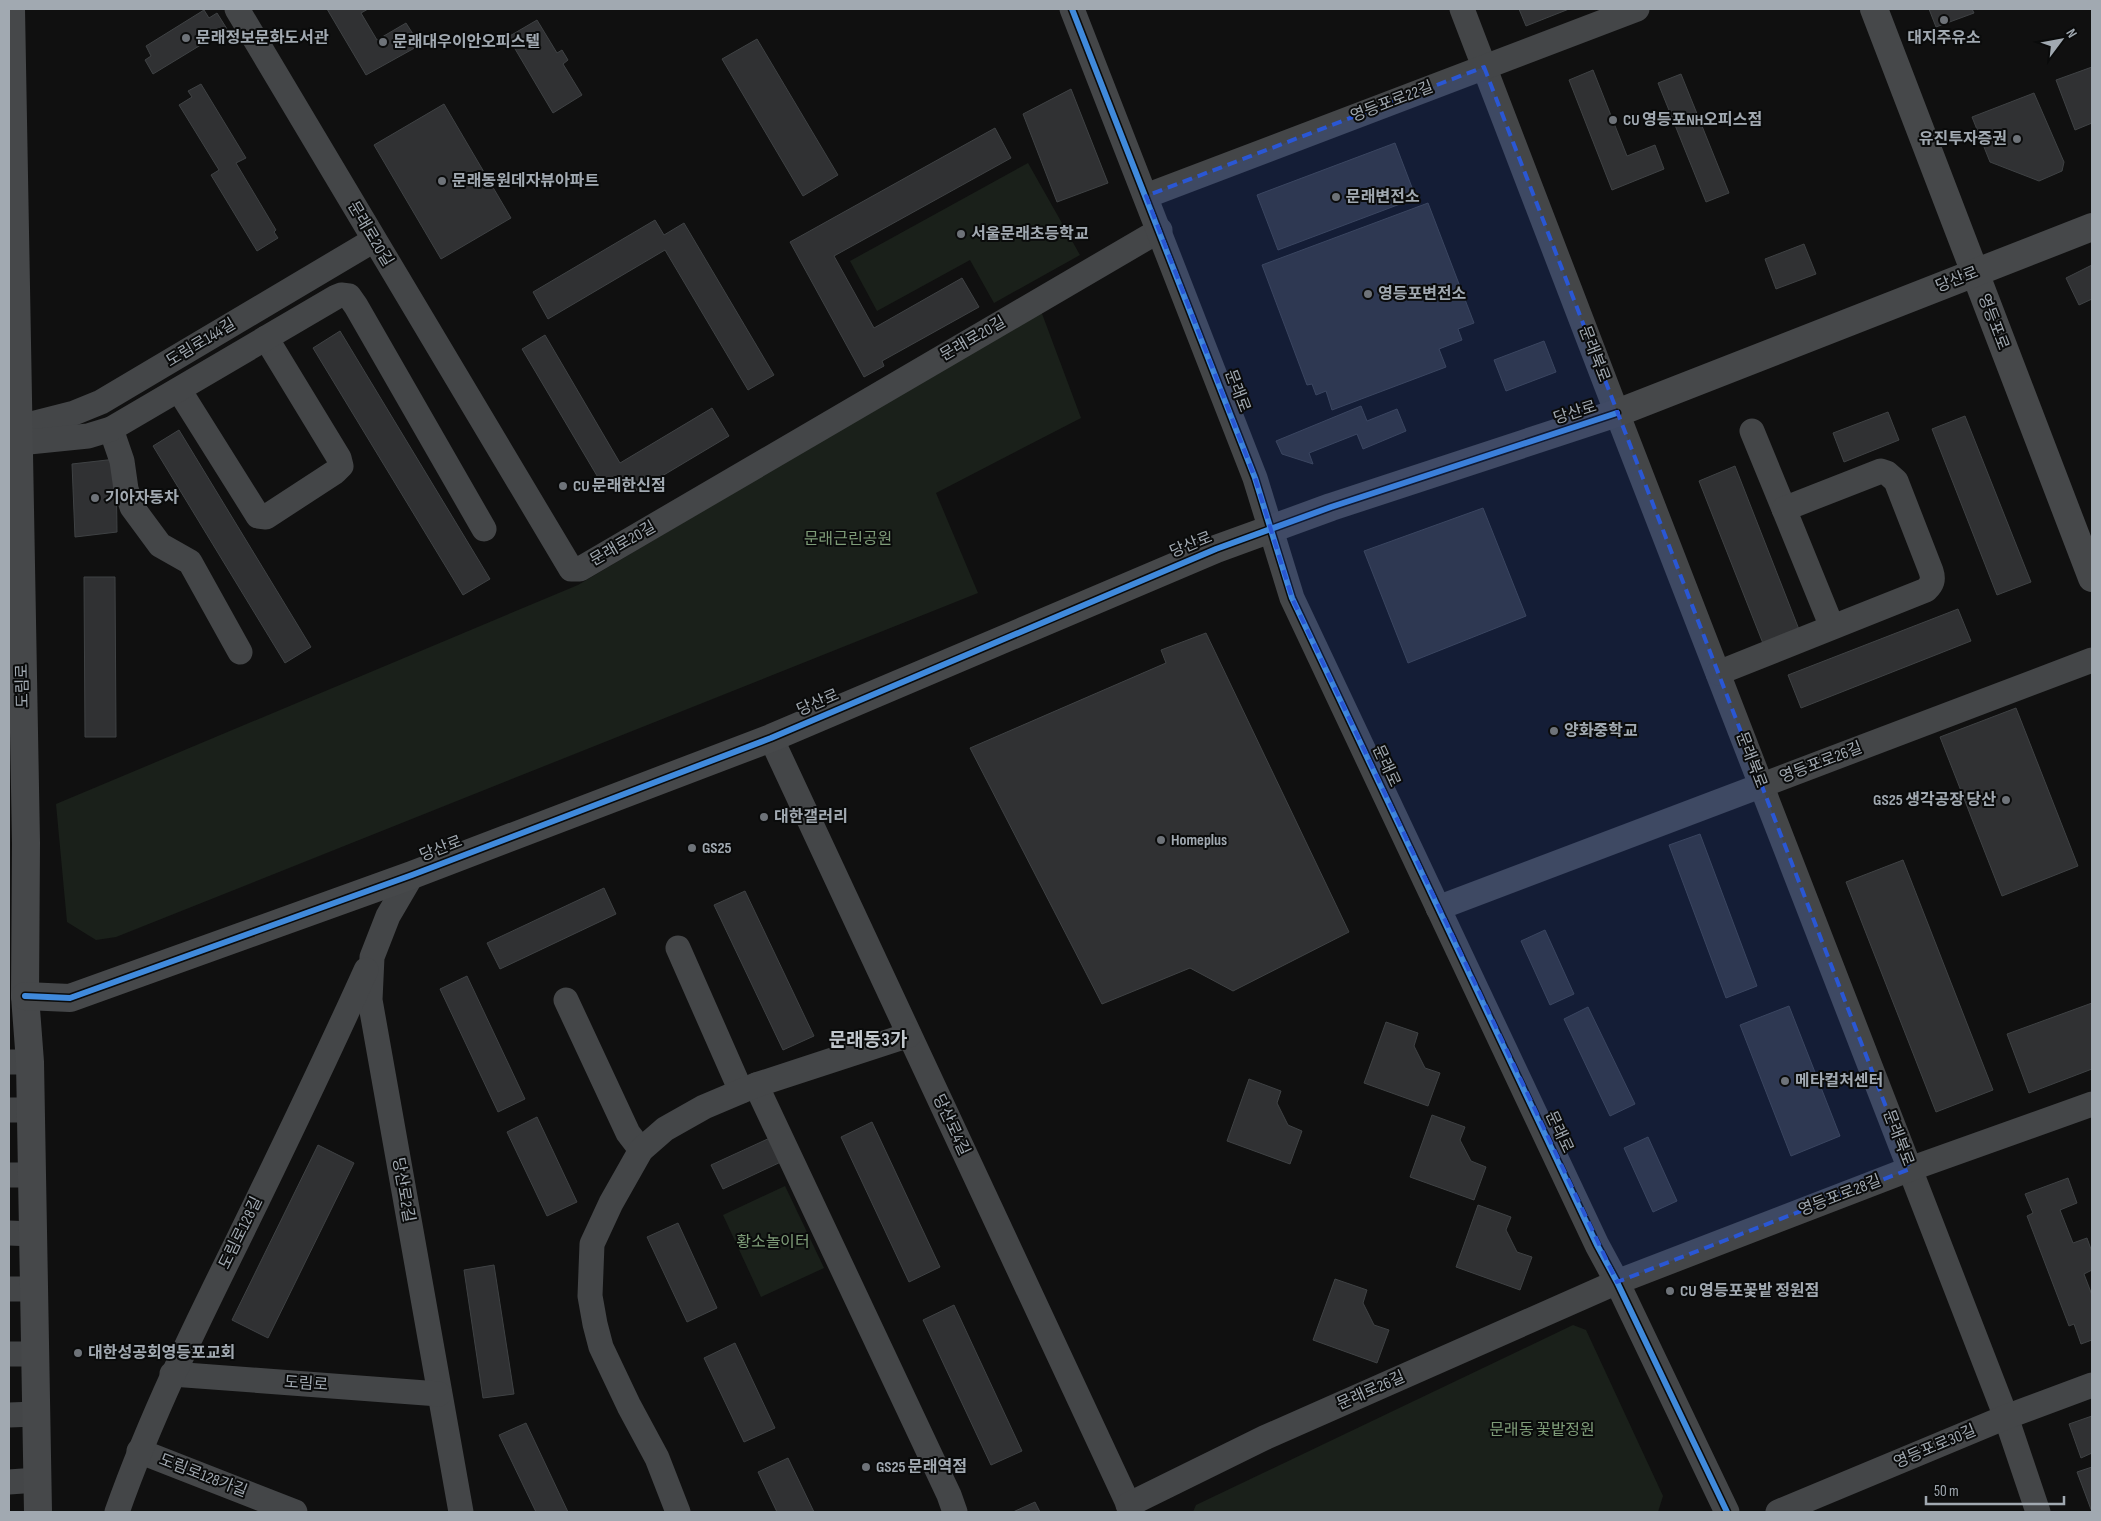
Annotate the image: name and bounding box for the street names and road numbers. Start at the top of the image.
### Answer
street label: 영등포로22길 [1348,78,1436,126]
street label: 문래로20길 [343,198,397,270]
street label: 당산로 [1933,263,1981,297]
street label: 영등포로 [1974,291,2013,353]
street label: 문래로20길 [937,313,1009,365]
street label: 도림로144길 [163,315,239,371]
street label: 문래북로 [1575,323,1614,385]
street label: 문래로 [1220,367,1254,415]
street label: 당산로 [1551,397,1599,429]
street label: 문래로20길 [587,518,659,570]
street label: 당산로 [1167,528,1215,562]
street label: 도림로 [13,663,33,708]
street label: 당산로 [794,686,842,720]
street label: 문래북로 [1732,729,1771,791]
street label: 영등포로26길 [1777,739,1865,787]
street label: 문래로 [1368,742,1404,790]
street label: 당산로 [417,832,465,866]
street label: 당산로4길 [929,1091,973,1159]
street label: 문래북로 [1879,1107,1918,1169]
street label: 문래로 [1541,1108,1577,1156]
street label: 당산로2길 [388,1156,418,1224]
street label: 영등포로28길 [1796,1172,1884,1220]
street label: 도림로128길 [215,1194,267,1272]
street label: 문래로26길 [1334,1368,1408,1414]
street label: 도림로 [283,1373,329,1395]
street label: 영등포로30길 [1891,1421,1979,1473]
street label: 도림로128가길 [156,1450,250,1502]

